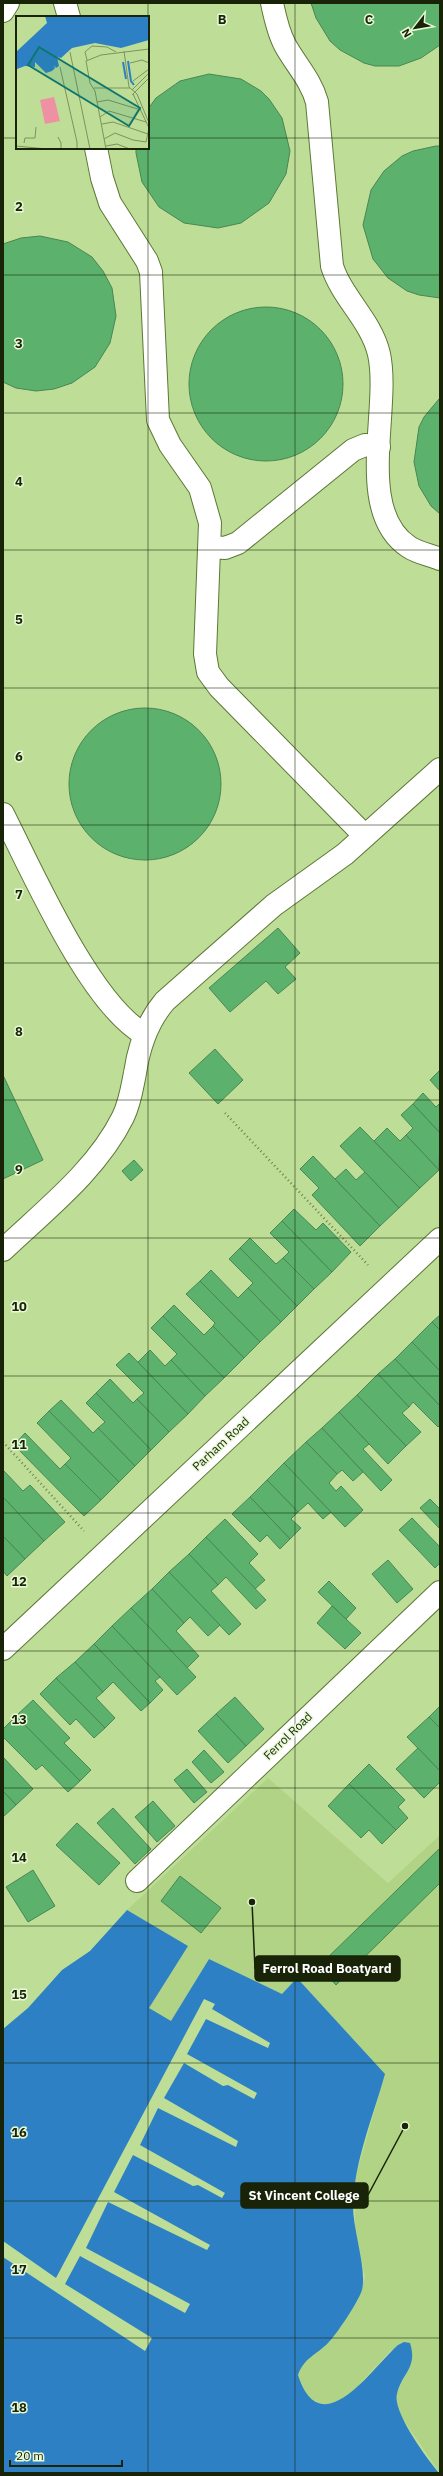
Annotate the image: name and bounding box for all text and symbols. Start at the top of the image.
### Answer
north arrow [395,8,435,48]
text: B [218,11,227,28]
text: C [365,11,374,28]
inset map [16,16,149,149]
text: N [398,26,414,40]
text: 2 [15,198,23,215]
text: 3 [15,335,23,352]
text: 4 [15,473,23,490]
text: 5 [15,611,23,628]
text: 6 [15,748,23,765]
text: 7 [15,886,23,903]
text: 8 [15,1023,23,1040]
text: 9 [15,1161,23,1178]
text: 10 [11,1298,27,1315]
street label: Parham Road [189,1414,252,1474]
text: 11 [11,1436,27,1453]
text: 12 [11,1573,27,1590]
street label: Ferrol Road [260,1709,315,1763]
text: 13 [11,1711,27,1728]
text: 14 [11,1849,27,1866]
callout: Ferrol Road Boatyard [255,1956,400,1981]
text: Ferrol Road Boatyard [262,1960,392,1977]
text: 15 [11,1986,27,2003]
text: 16 [11,2124,27,2141]
callout: St Vincent College [241,2183,368,2208]
text: St Vincent College [248,2187,360,2204]
text: 17 [11,2261,27,2278]
text: 18 [11,2399,27,2416]
scale bar [10,2442,122,2468]
text: 20 m [16,2448,44,2463]

